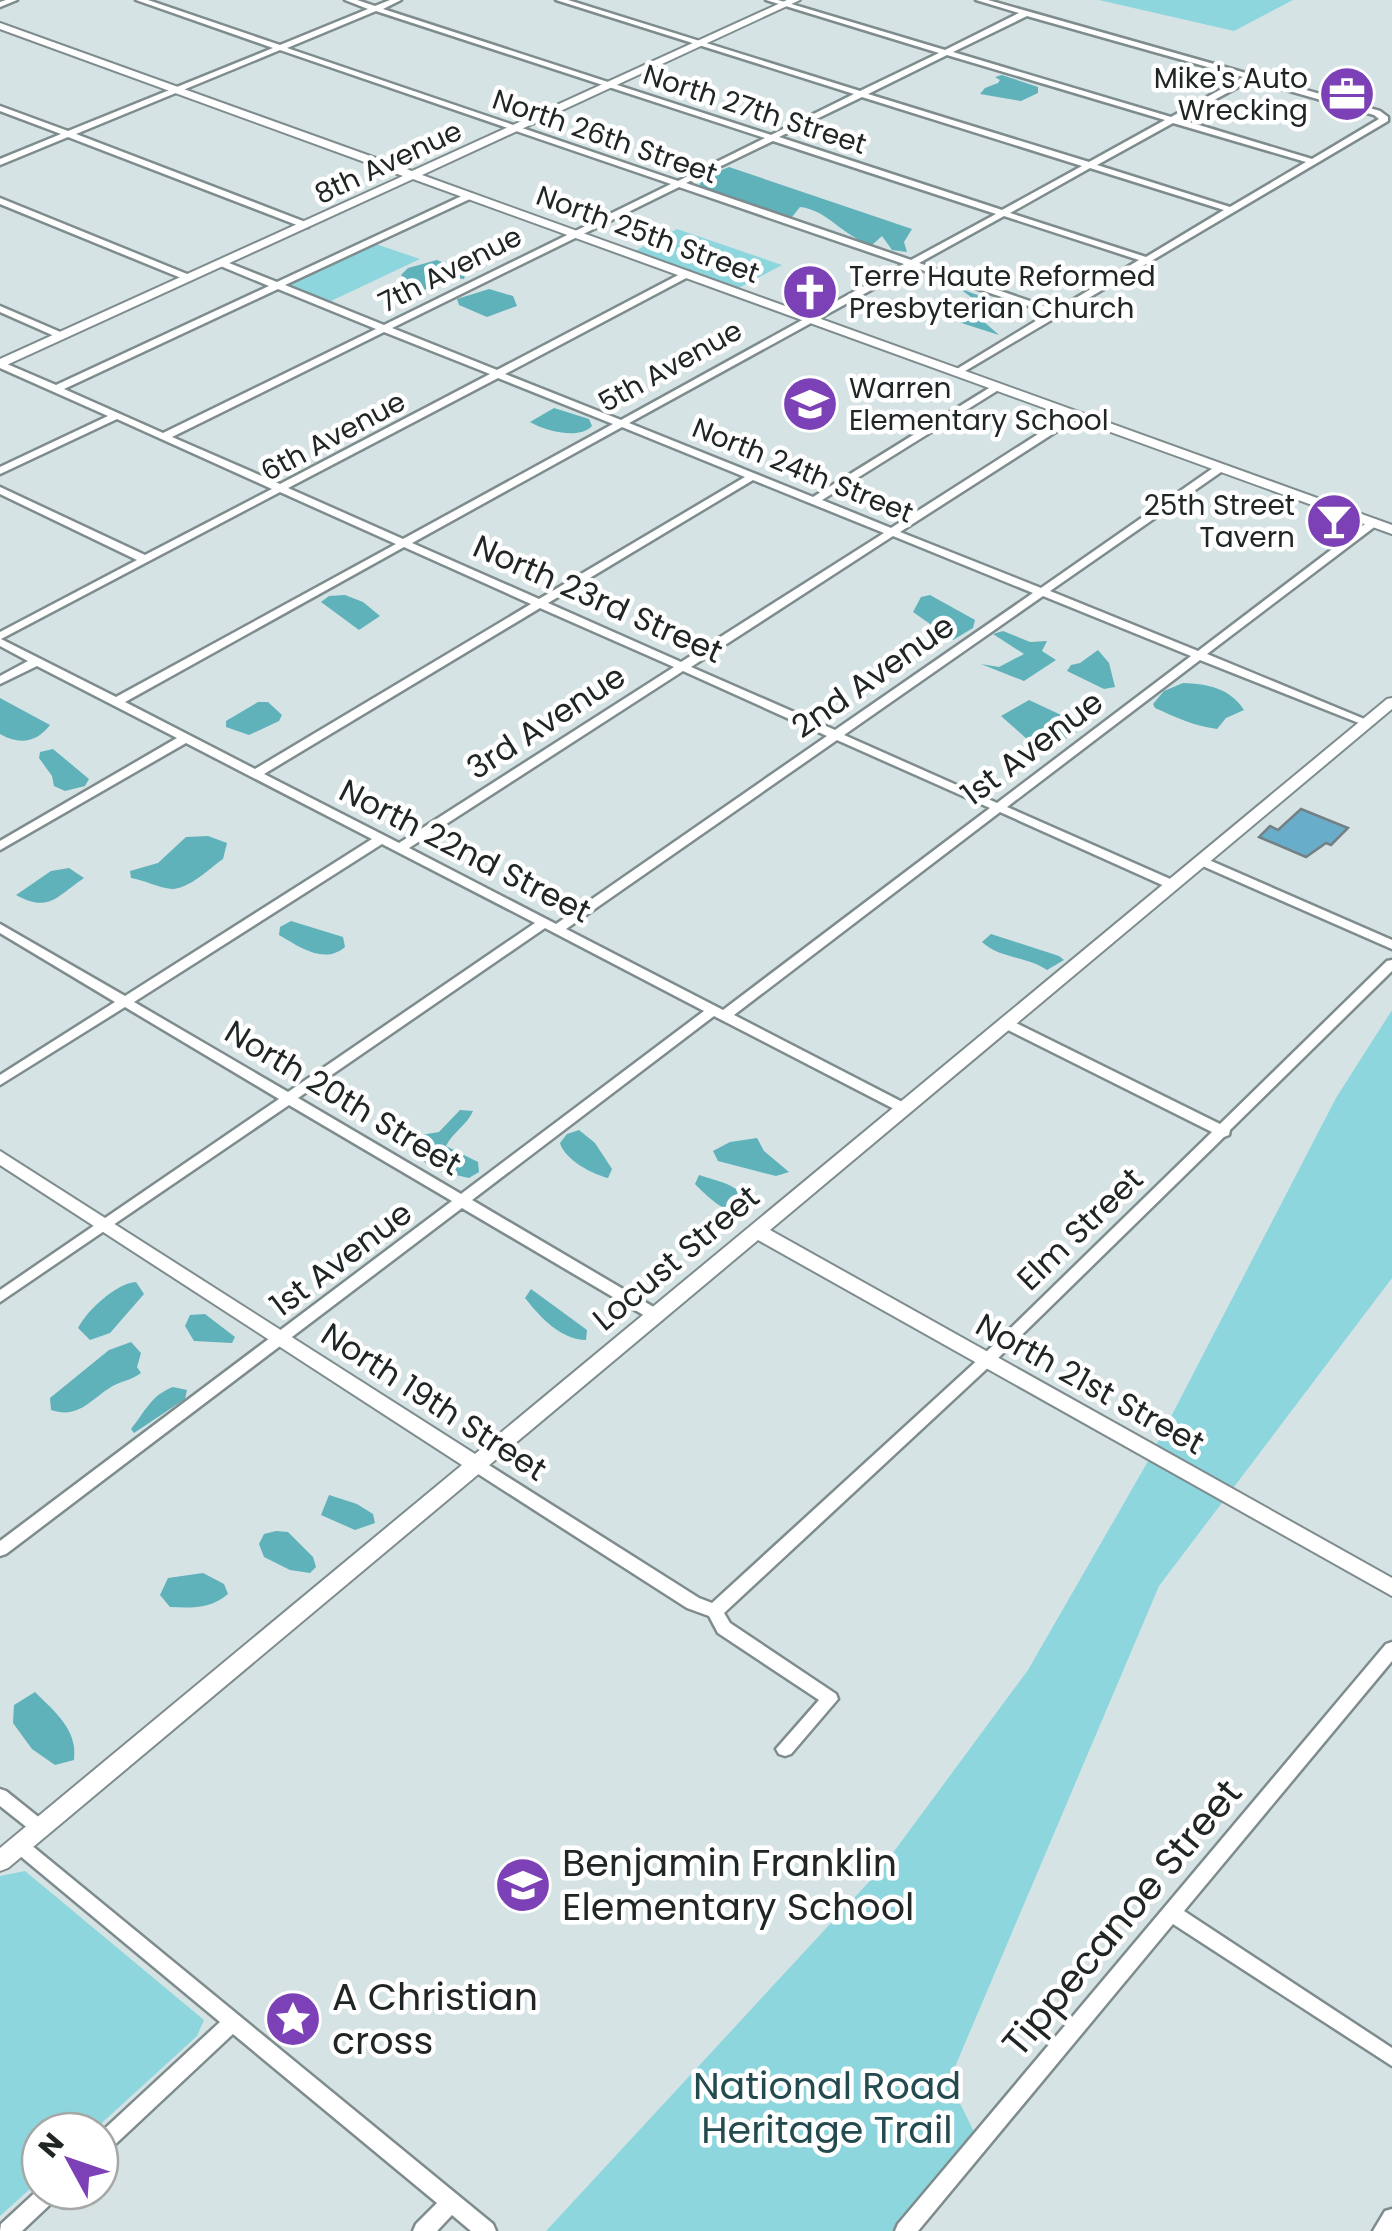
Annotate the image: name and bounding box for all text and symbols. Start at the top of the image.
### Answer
street label: North 27th Street [638,55,871,164]
place label: Mike's Auto Wrecking [1154,59,1308,130]
office icon: Mike's Auto Wrecking [1317,64,1377,124]
street label: North 26th Street [487,80,722,193]
street label: 8th Avenue [308,111,468,214]
street label: North 25th Street [531,176,765,293]
street label: 7th Avenue [372,217,529,322]
place label: Terre Haute Reformed Presbyterian Church [849,257,1156,328]
church icon: Terre Haute Reformed Presbyterian Church [780,262,840,322]
street label: 5th Avenue [592,311,749,422]
place label: Warren Elementary School [849,369,1109,440]
school or university icon: Warren Elementary School [780,374,840,434]
street label: 6th Avenue [254,382,412,491]
street label: North 24th Street [687,408,919,533]
place label: 25th Street Tavern [1144,486,1295,557]
bar icon: 25th Street Tavern [1304,491,1364,551]
street label: North 23rd Street [466,523,730,674]
street label: 2nd Avenue [782,603,963,748]
street label: 3rd Avenue [458,653,634,790]
street label: 1st Avenue [951,679,1112,816]
street label: North 22nd Street [332,768,599,933]
street label: North 20th Street [217,1009,470,1186]
street label: Elm Street [1007,1157,1153,1300]
street label: Locust Street [583,1175,769,1341]
street label: 1st Avenue [260,1190,421,1327]
street label: North 21st Street [968,1302,1213,1465]
street label: North 19th Street [313,1312,556,1491]
street label: Tippecanoe Street [990,1768,1254,2068]
place label: Benjamin Franklin Elementary School [562,1836,914,1933]
school or university icon: Benjamin Franklin Elementary School [493,1855,553,1915]
place label: A Christian cross [332,1970,538,2067]
place icon: A Christian cross [263,1989,323,2049]
park label: National Road Heritage Trail [693,2059,961,2156]
north arrow [20,2111,120,2211]
text: N [30,2125,73,2166]

